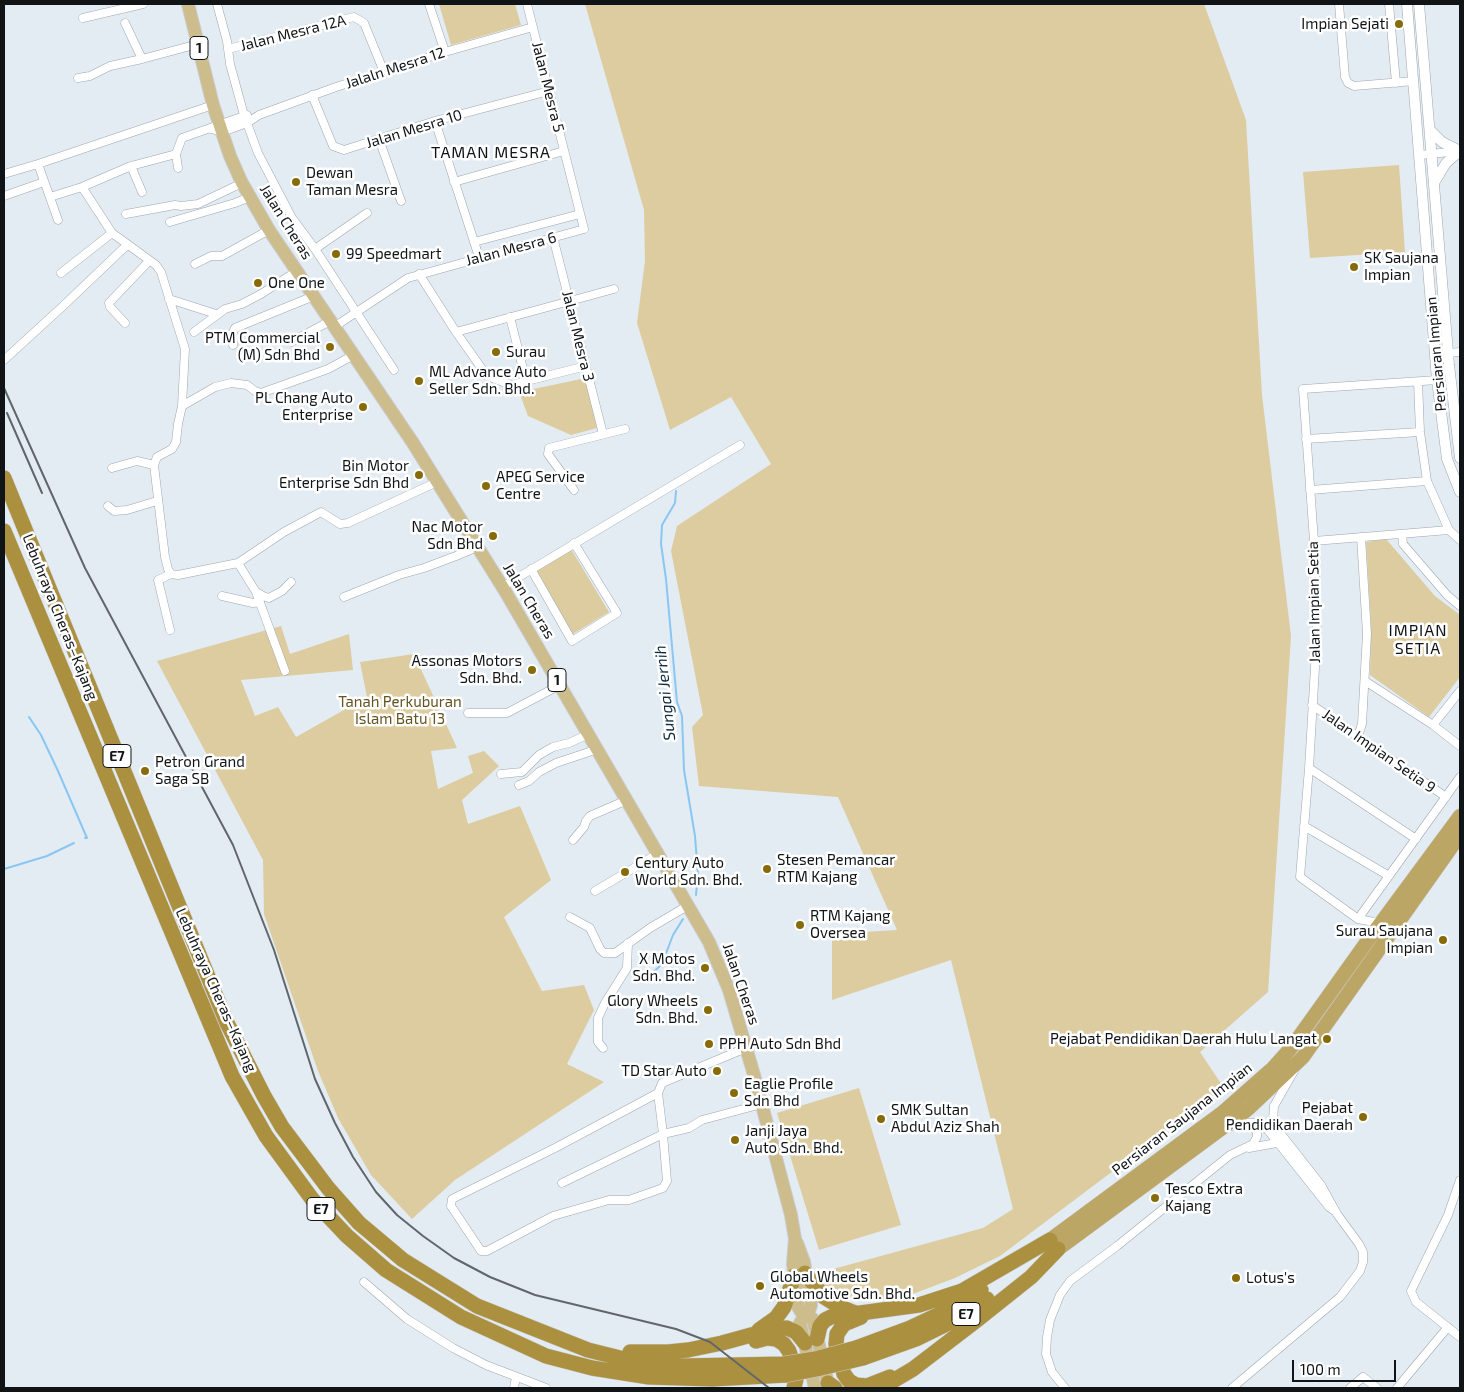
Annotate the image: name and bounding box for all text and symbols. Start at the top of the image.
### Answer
street label: Jalan Mesra 12A [238,11,348,55]
place label: Impian Sejati [1301,15,1389,33]
marker: Impian Sejati [1393,18,1405,30]
road number: 1 [190,36,208,59]
street label: Jalan Mesra 5 [528,40,568,134]
street label: Jalaln Mesra 12 [343,43,447,93]
street label: Jalan Mesra 10 [364,106,464,152]
district label: TAMAN MESRA [430,143,552,163]
place label: Dewan Taman Mesra [306,164,398,199]
marker: Dewan Taman Mesra [290,176,302,188]
street label: Jalan Cheras [256,181,316,263]
street label: Jalan Mesra 6 [464,228,558,270]
place label: 99 Speedmart [346,245,441,263]
marker: 99 Speedmart [330,248,342,260]
place label: SK Saujana Impian [1364,249,1439,284]
marker: SK Saujana Impian [1348,261,1360,273]
place label: One One [268,274,325,292]
marker: One One [252,277,264,289]
street label: Jalan Mesra 3 [558,289,598,383]
street label: Persiaran Impian [1422,296,1450,412]
place label: PTM Commercial (M) Sdn Bhd [205,329,320,364]
marker: PTM Commercial (M) Sdn Bhd [324,341,336,353]
place label: Surau [506,343,546,361]
marker: Surau [490,346,502,358]
place label: ML Advance Auto Seller Sdn. Bhd. [429,363,547,398]
marker: ML Advance Auto Seller Sdn. Bhd. [413,375,425,387]
place label: PL Chang Auto Enterprise [255,389,353,424]
marker: PL Chang Auto Enterprise [357,401,369,413]
place label: Bin Motor Enterprise Sdn Bhd [279,457,409,492]
place label: APEG Service Centre [496,468,585,503]
marker: Bin Motor Enterprise Sdn Bhd [413,469,425,481]
marker: APEG Service Centre [480,480,492,492]
place label: Nac Motor Sdn Bhd [412,518,483,553]
marker: Nac Motor Sdn Bhd [487,530,499,542]
street label: Lebuhraya Cheras–Kajang [18,531,102,703]
street label: Jalan Impian Setia [1304,541,1324,663]
street label: Jalan Cheras [499,560,559,642]
district label: IMPIAN SETIA [1388,621,1448,659]
water label: Sungai Jernih [650,644,680,742]
place label: Assonas Motors Sdn. Bhd. [411,652,522,687]
marker: Assonas Motors Sdn. Bhd. [526,664,538,676]
road number: 1 [548,668,566,692]
park label: Tanah Perkuburan Islam Batu 13 [338,693,462,728]
street label: Jalan Impian Setia 9 [1319,705,1439,797]
road number: E7 [103,744,131,768]
place label: Petron Grand Saga SB [155,753,245,788]
marker: Petron Grand Saga SB [139,765,151,777]
place label: Stesen Pemancar RTM Kajang [777,851,895,886]
place label: Century Auto World Sdn. Bhd. [635,854,742,889]
marker: Stesen Pemancar RTM Kajang [761,863,773,875]
marker: Century Auto World Sdn. Bhd. [619,866,631,878]
street label: Lebuhraya Cheras–Kajang [172,905,260,1075]
place label: RTM Kajang Oversea [810,907,890,942]
marker: RTM Kajang Oversea [794,919,806,931]
place label: Surau Saujana Impian [1336,922,1433,957]
marker: Surau Saujana Impian [1437,934,1449,946]
street label: Jalan Cheras [719,941,763,1027]
place label: X Motos Sdn. Bhd. [632,950,695,985]
marker: X Motos Sdn. Bhd. [699,962,711,974]
place label: Glory Wheels Sdn. Bhd. [607,992,698,1027]
marker: Glory Wheels Sdn. Bhd. [702,1004,714,1016]
place label: Pejabat Pendidikan Daerah Hulu Langat [1050,1030,1317,1048]
marker: Pejabat Pendidikan Daerah Hulu Langat [1321,1033,1333,1045]
place label: PPH Auto Sdn Bhd [719,1035,841,1053]
marker: PPH Auto Sdn Bhd [703,1038,715,1050]
street label: Persiaran Saujana Impian [1108,1059,1256,1179]
place label: TD Star Auto [621,1062,707,1080]
marker: TD Star Auto [711,1065,723,1077]
place label: Eaglie Profile Sdn Bhd [744,1075,833,1110]
marker: Eaglie Profile Sdn Bhd [728,1087,740,1099]
place label: Pejabat Pendidikan Daerah [1226,1099,1353,1134]
place label: SMK Sultan Abdul Aziz Shah [891,1101,1000,1136]
marker: Pejabat Pendidikan Daerah [1357,1111,1369,1123]
marker: SMK Sultan Abdul Aziz Shah [875,1113,887,1125]
place label: Janji Jaya Auto Sdn. Bhd. [745,1122,843,1157]
marker: Janji Jaya Auto Sdn. Bhd. [729,1134,741,1146]
place label: Tesco Extra Kajang [1165,1180,1243,1215]
marker: Tesco Extra Kajang [1149,1192,1161,1204]
road number: E7 [307,1198,335,1220]
place label: Global Wheels Automotive Sdn. Bhd. [770,1268,915,1303]
place label: Lotus's [1246,1269,1295,1287]
marker: Lotus's [1230,1272,1242,1284]
marker: Global Wheels Automotive Sdn. Bhd. [754,1280,766,1292]
road number: E7 [952,1302,980,1326]
scale bar [1294,1350,1398,1382]
text: 100 m [1300,1360,1341,1378]

